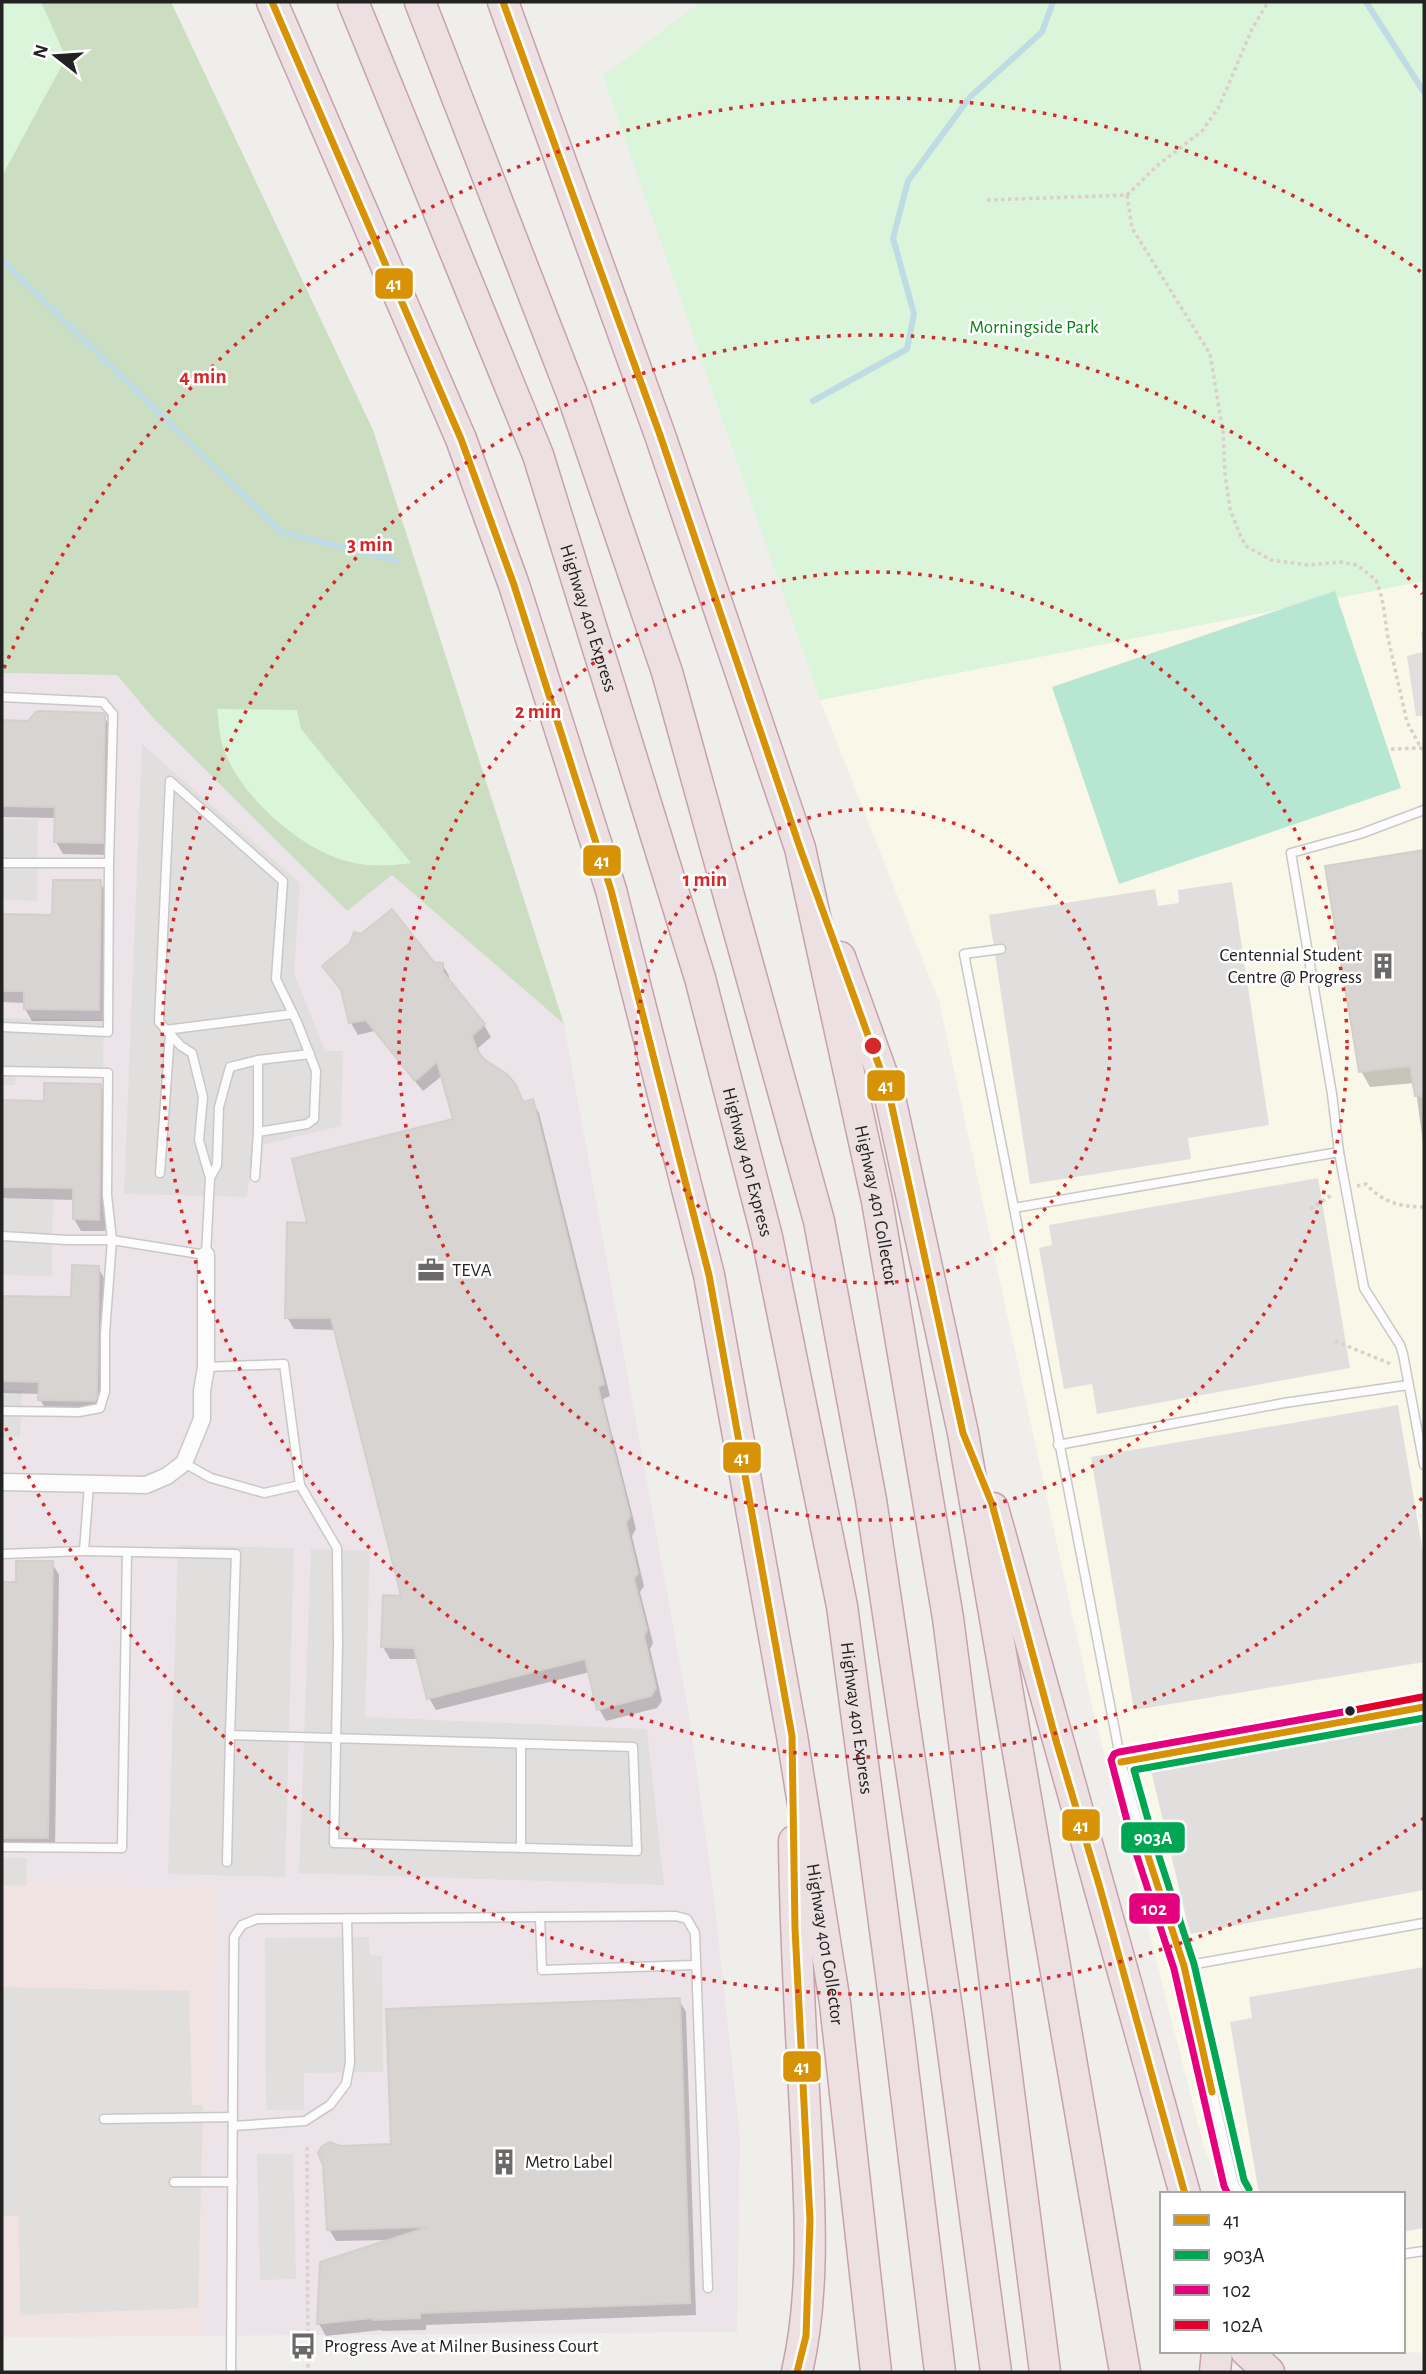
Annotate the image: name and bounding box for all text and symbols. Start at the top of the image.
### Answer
north arrow [21,21,91,91]
text: N [30,42,52,61]
line badge: 41 [374,267,414,300]
text: 41 [386,275,402,294]
park label: Morningside Park [969,318,1099,337]
text: 4 min [179,366,227,387]
text: 3 min [347,534,393,555]
street label: Highway 401 Express [557,542,620,694]
text: 2 min [515,701,561,722]
line badge: 41 [582,844,622,877]
text: 41 [594,852,610,871]
text: 1 min [683,869,727,890]
place label: Centennial Student Centre @ Progress [1220,946,1362,987]
building icon: Centennial Student Centre @ Progress [1368,951,1398,981]
centre of rings [861,1034,885,1058]
line badge: 41 [866,1069,906,1102]
text: 41 [878,1077,894,1096]
street label: Highway 401 Express [719,1085,776,1239]
street label: Highway 401 Collector [851,1123,901,1287]
office icon: TEVA [416,1255,446,1285]
place label: TEVA [452,1261,492,1280]
line badge: 41 [722,1441,762,1474]
text: 41 [734,1449,750,1468]
street label: Highway 401 Express [837,1641,876,1795]
unlabelled marker [1343,1704,1357,1718]
line badge: 41 [1061,1808,1101,1842]
text: 41 [1073,1817,1089,1836]
line badge: 903A [1120,1821,1186,1854]
text: 903A [1134,1829,1173,1848]
street label: Highway 401 Collector [803,1862,847,2026]
line badge: 102 [1128,1892,1181,1925]
text: 102 [1141,1900,1167,1919]
line badge: 41 [782,2050,822,2083]
text: 41 [794,2058,810,2077]
building icon: Metro Label [489,2147,519,2177]
place label: Metro Label [525,2153,613,2172]
legend [1160,2192,1405,2353]
text: 41 [1223,2210,1240,2231]
text: 903A [1223,2245,1265,2266]
text: 102 [1223,2280,1251,2301]
text: 102A [1223,2315,1263,2336]
bus stop icon: Progress Ave at Milner Business Court [288,2331,318,2361]
place label: Progress Ave at Milner Business Court [324,2337,599,2356]

